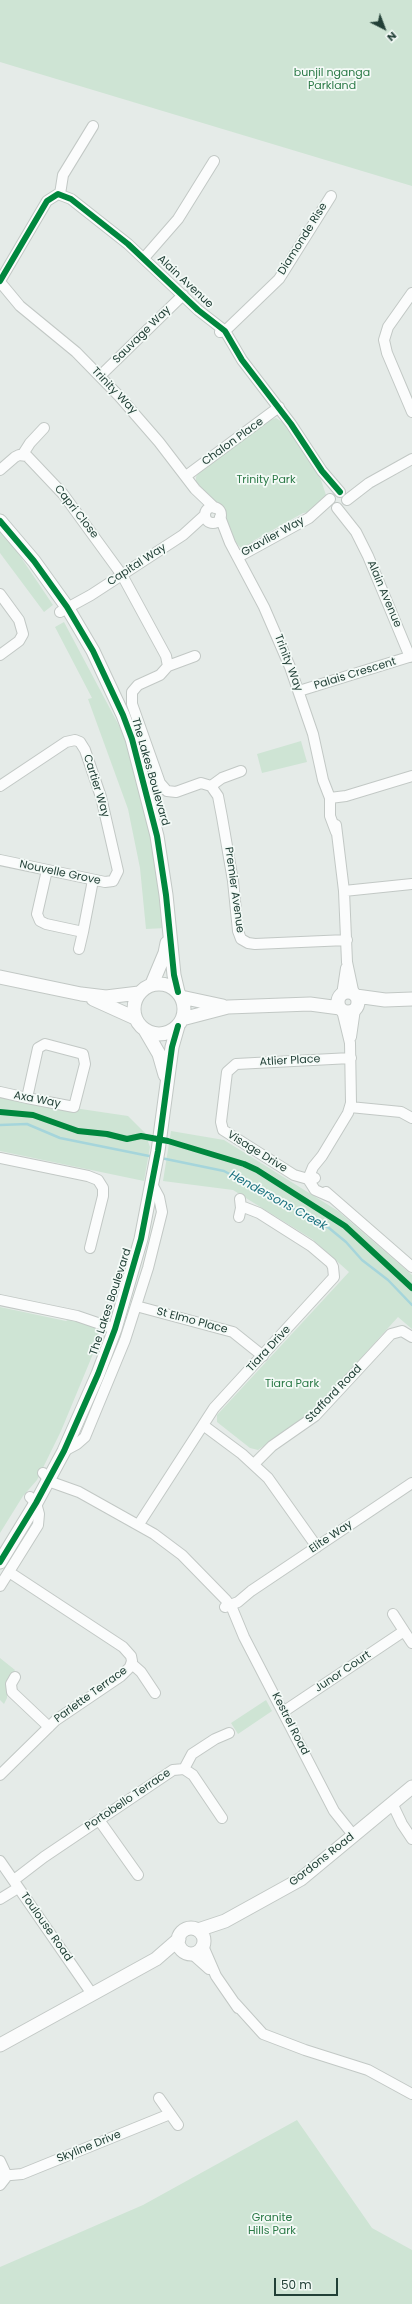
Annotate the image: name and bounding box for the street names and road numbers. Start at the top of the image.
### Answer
street label: Diamonde Rise [276,201,330,277]
street label: Alain Avenue [154,253,216,311]
street label: Sauvage Way [110,303,174,367]
street label: Trinity Way [88,365,140,417]
street label: Chalon Place [200,415,266,469]
street label: Capri Close [51,483,101,541]
street label: Gravlier Way [239,514,307,560]
street label: Capital Way [105,541,169,589]
street label: Alain Avenue [364,558,404,630]
street label: Trinity Way [271,633,305,693]
street label: Palais Crescent [312,655,398,693]
street label: The Lakes Boulevard [128,717,172,827]
street label: Cartier Way [80,753,112,819]
street label: Premier Avenue [221,846,247,934]
street label: Nouvelle Grove [18,858,102,888]
street label: Atlier Place [259,1053,321,1069]
street label: Axa Way [12,1089,62,1111]
street label: Visage Drive [225,1128,289,1176]
street label: The Lakes Boulevard [87,1247,135,1357]
street label: St Elmo Place [155,1305,229,1337]
street label: Tiara Drive [244,1323,294,1375]
street label: Stafford Road [303,1362,365,1426]
street label: Elite Way [307,1518,355,1556]
street label: Junor Court [313,1648,373,1696]
street label: Parlette Terrace [52,1664,130,1726]
street label: Kestrel Road [269,1691,311,1757]
street label: Portobello Terrace [83,1767,173,1833]
street label: Gordons Road [287,1831,357,1889]
street label: Toulouse Road [17,1890,75,1964]
street label: Skyline Drive [55,2128,123,2166]

